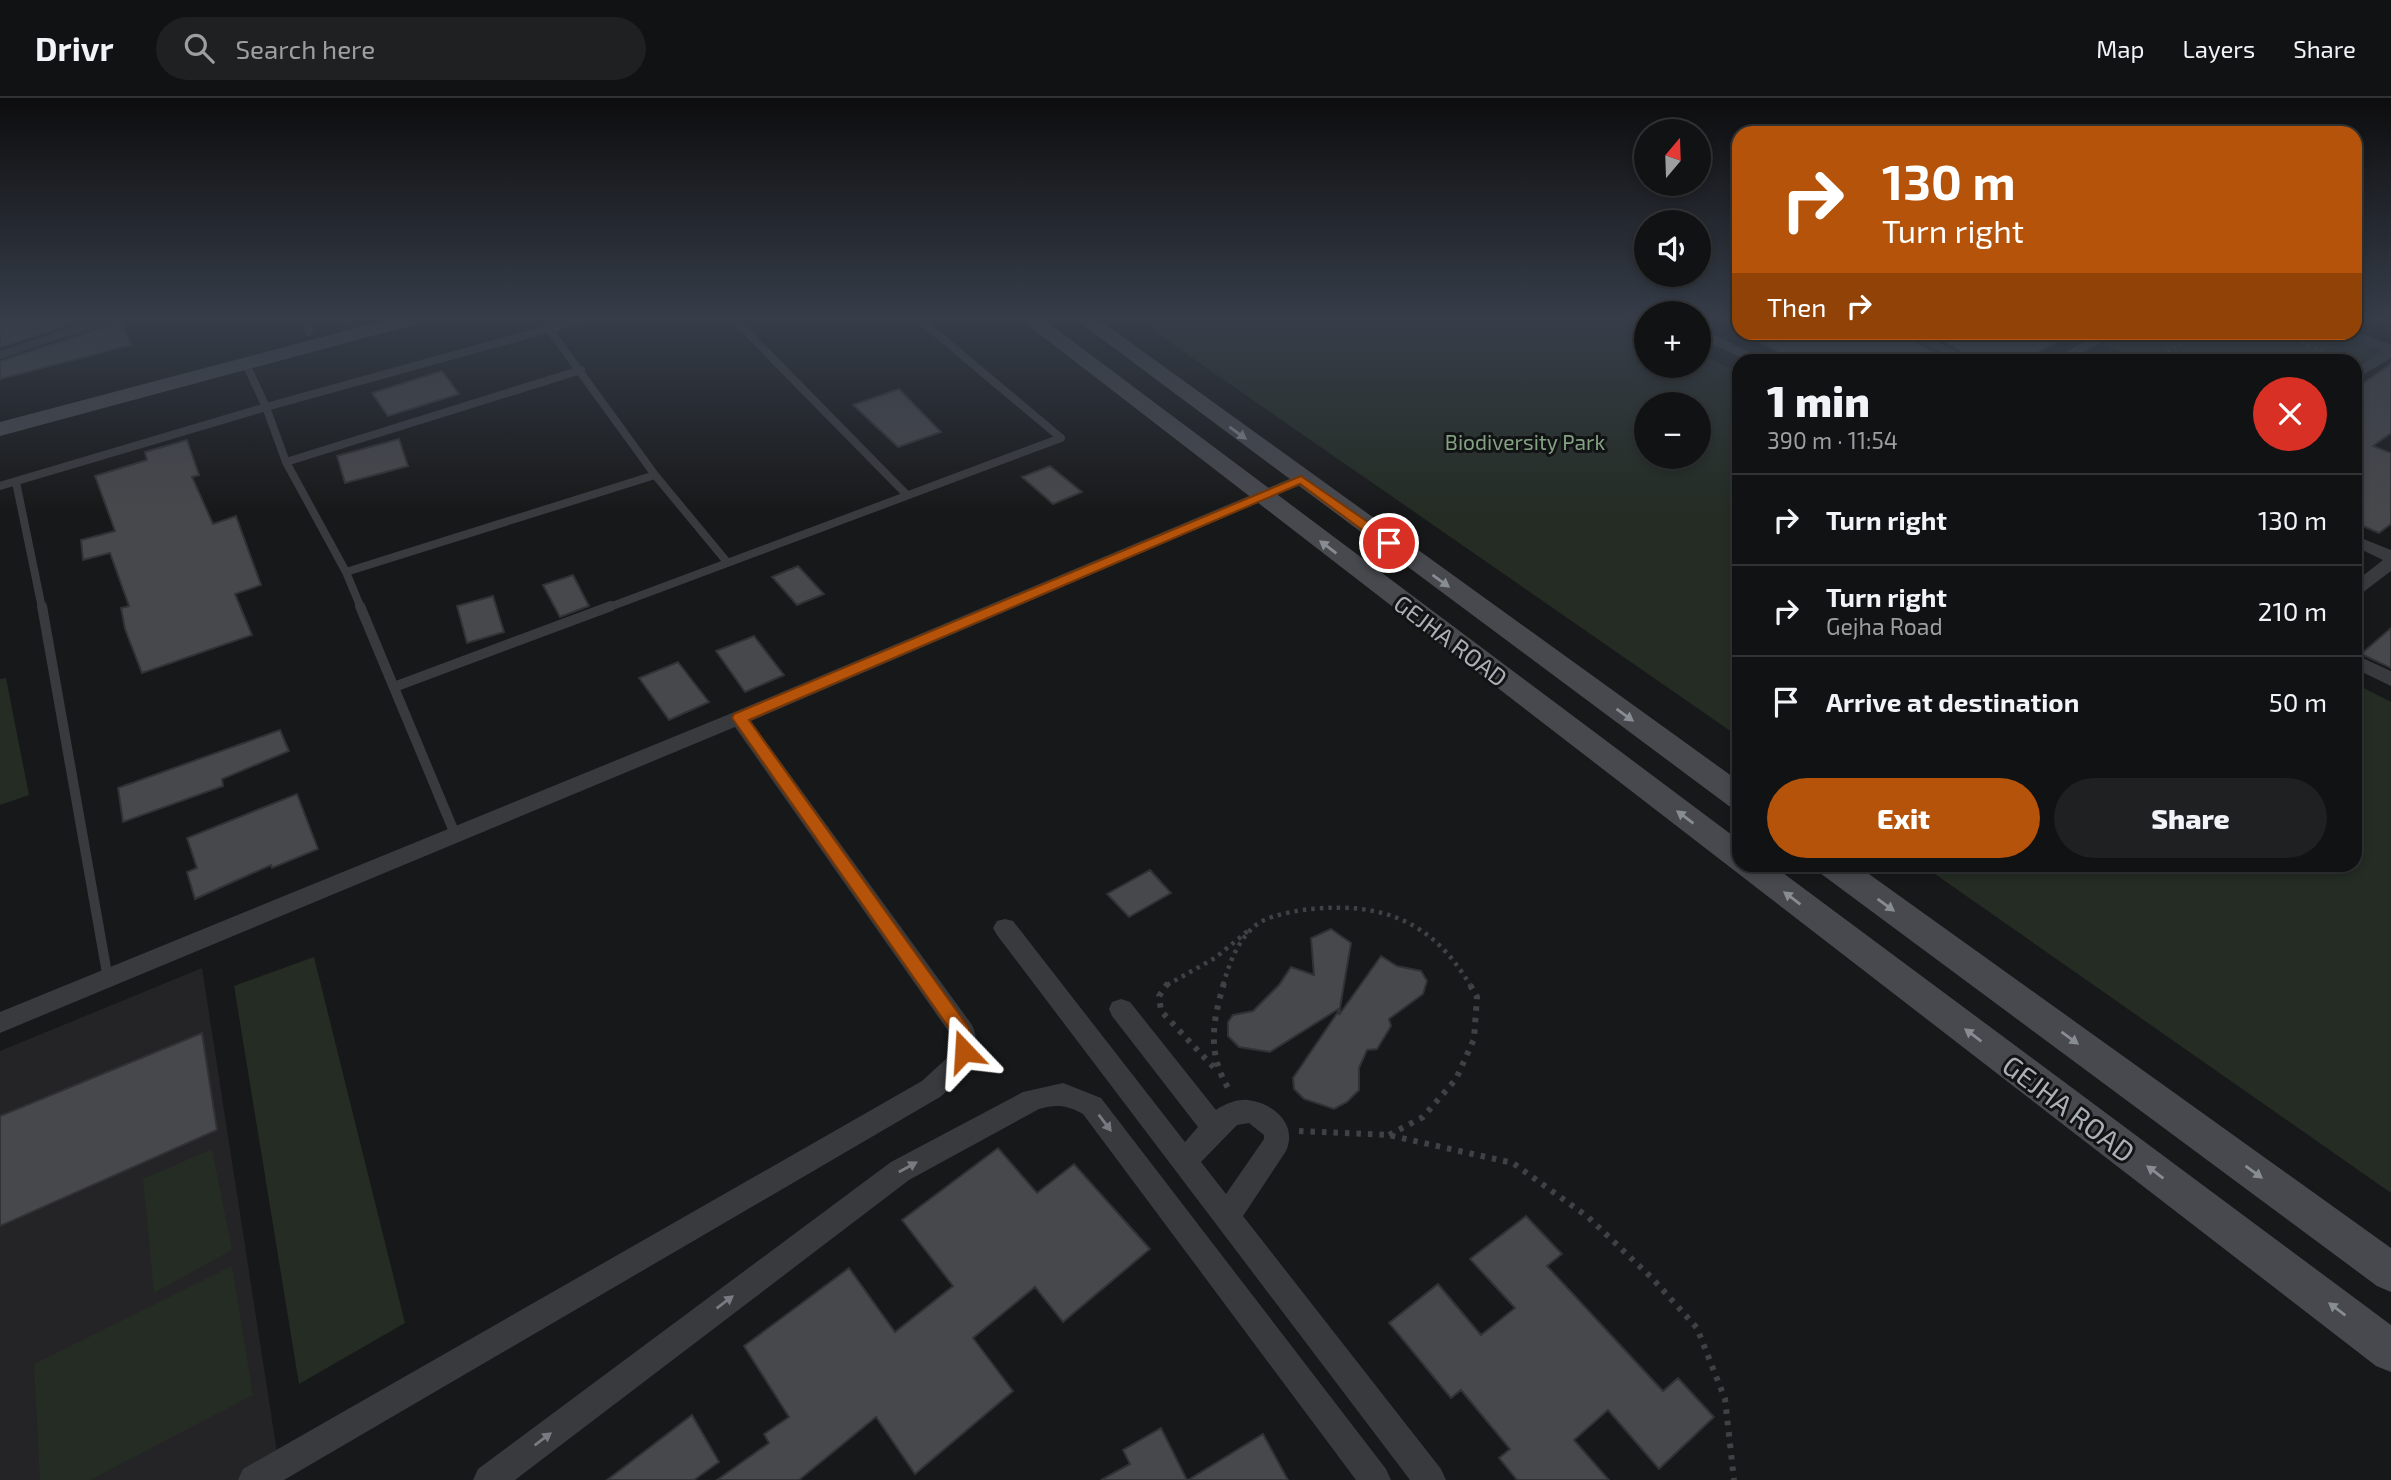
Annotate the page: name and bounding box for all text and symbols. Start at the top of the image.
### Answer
search box [156,17,646,80]
text: Drivr [35,28,114,68]
icon: search [180,29,218,67]
text: Search here [236,33,375,64]
text: Map [2096,34,2144,63]
text: Layers [2182,34,2255,63]
text: Share [2293,34,2356,63]
north arrow [1634,119,1712,196]
map controls [1634,119,1711,469]
text: 130 m [1882,151,2016,210]
icon: right [1767,154,1858,245]
button: sound [1634,210,1711,287]
text: Turn right [1882,211,2024,249]
icon: right [1840,287,1878,325]
text: Then [1767,291,1826,322]
button: + [1634,301,1711,378]
text: 1 min [1767,375,1870,425]
button: close [2253,377,2327,451]
button: − [1634,392,1711,469]
one-way arrow [1229,425,1247,439]
text: 390 m · 11:54 [1767,426,1898,454]
park label: Biodiversity Park [1445,429,1605,454]
icon: right [1767,501,1805,539]
text: Turn right [1826,504,1947,535]
text: 130 m [2258,504,2327,535]
pin [1359,513,1419,573]
icon: arrive [1370,524,1408,562]
one-way arrow [1319,540,1337,555]
one-way arrow [1432,574,1450,589]
text: Turn right [1826,581,1947,612]
street label: GEJHA ROAD [1389,588,1513,692]
icon: right [1767,592,1805,630]
text: 210 m [2258,595,2327,626]
text: Gejha Road [1826,612,1943,640]
icon: arrive [1767,683,1805,721]
text: Arrive at destination [1826,686,2079,717]
text: 50 m [2269,686,2327,717]
one-way arrow [1616,708,1635,722]
button: Exit [1767,778,2040,858]
button: Share [2054,778,2327,858]
one-way arrow [1676,811,1694,825]
one-way arrow [1783,891,1801,905]
one-way arrow [1877,897,1895,911]
position arrow [927,1014,1001,1088]
one-way arrow [1965,1028,1983,1043]
one-way arrow [2061,1031,2079,1045]
street label: GEJHA ROAD [1996,1047,2142,1169]
one-way arrow [1098,1114,1113,1132]
one-way arrow [898,1161,918,1173]
one-way arrow [2245,1165,2263,1179]
one-way arrow [2146,1166,2164,1180]
one-way arrow [716,1295,734,1310]
one-way arrow [2328,1302,2346,1317]
one-way arrow [534,1432,553,1446]

